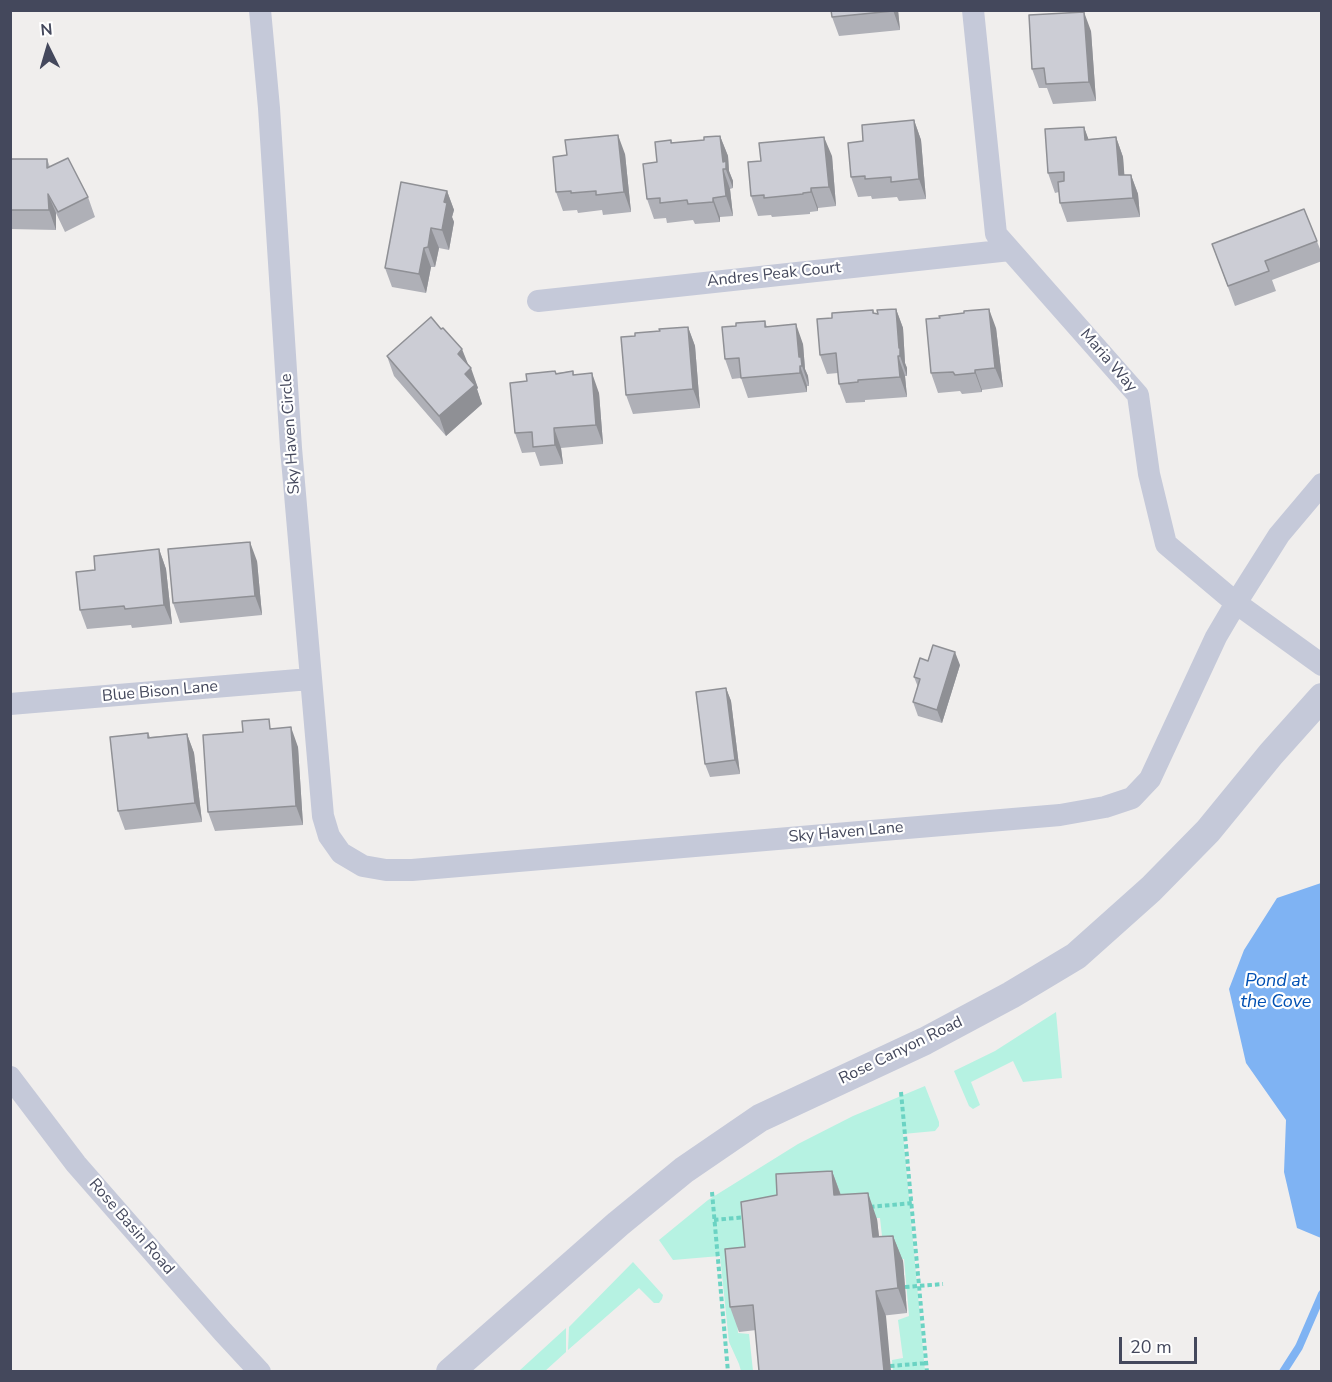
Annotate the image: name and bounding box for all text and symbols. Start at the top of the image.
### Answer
north arrow [18,18,78,78]
text: N [40,19,53,42]
street label: Andres Peak Court [706,258,842,292]
street label: Maria Way [1075,325,1141,397]
street label: Sky Haven Circle [277,373,305,495]
street label: Blue Bison Lane [101,677,219,707]
street label: Sky Haven Lane [788,818,904,848]
water label: Pond at the Cove [1241,971,1311,1014]
street label: Rose Canyon Road [836,1013,966,1089]
street label: Rose Basin Road [84,1175,178,1279]
scale bar [1122,1325,1200,1363]
text: 20 m [1130,1335,1172,1359]

